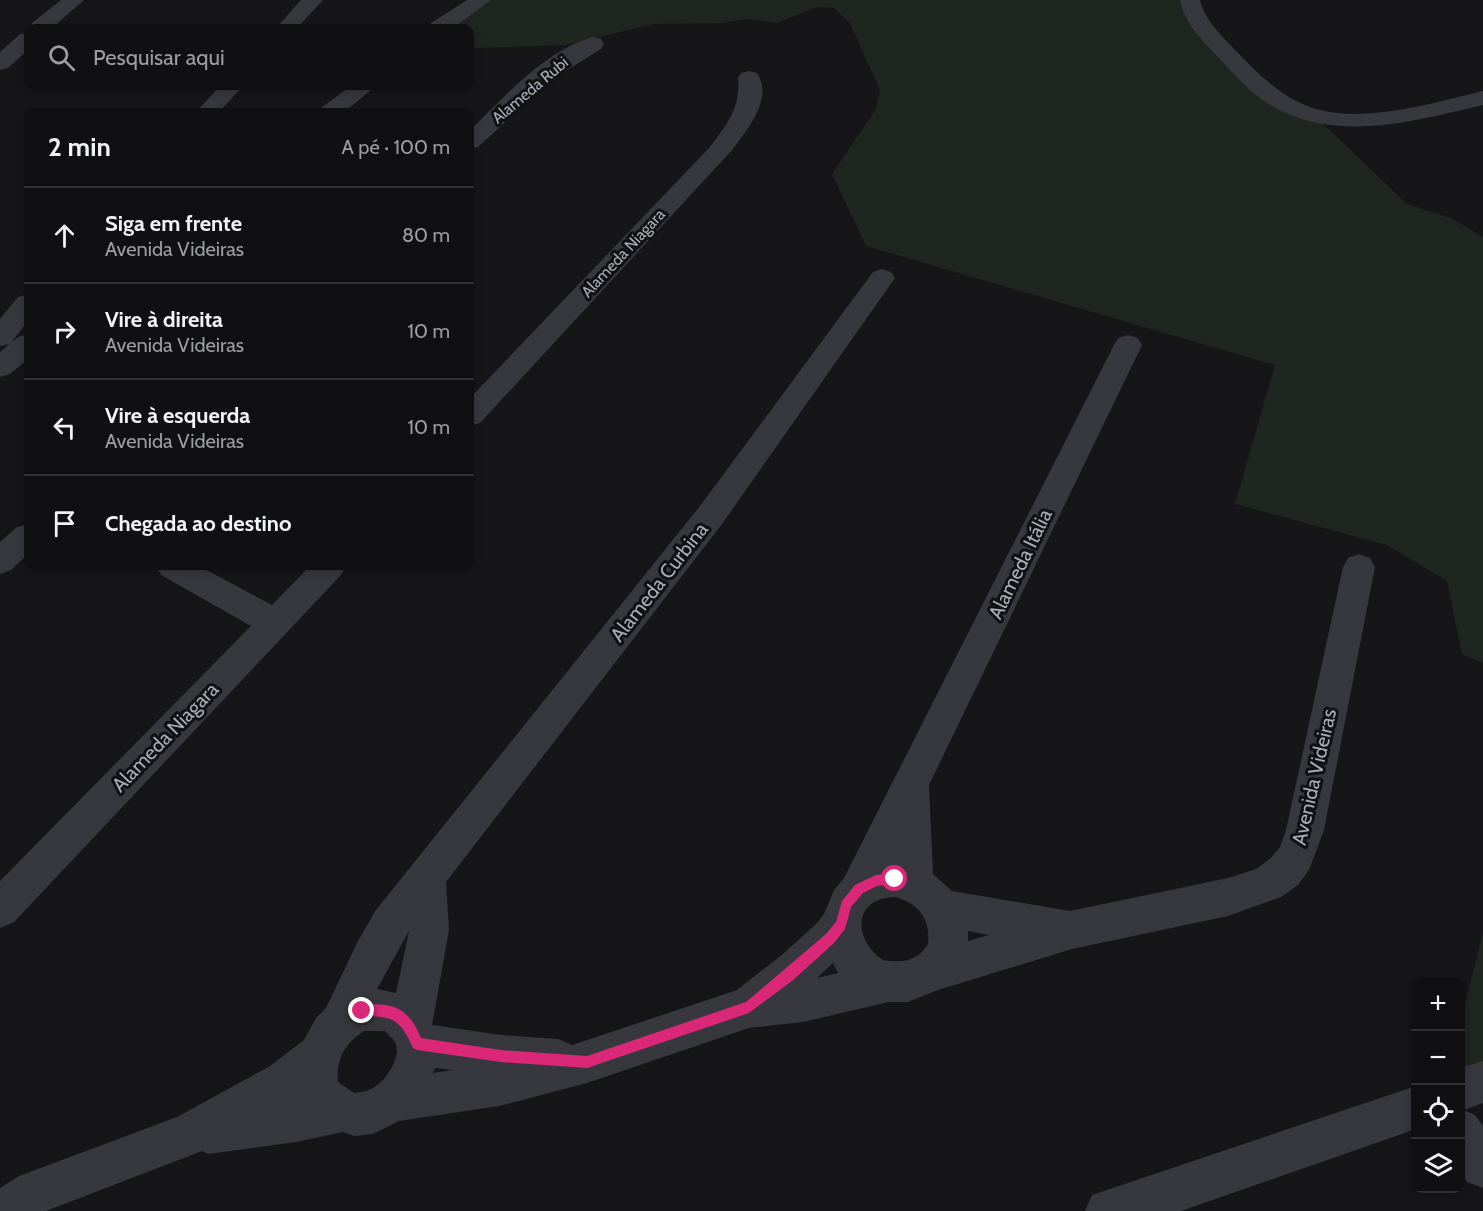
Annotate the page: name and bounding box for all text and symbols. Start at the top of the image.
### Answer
search box [24,24,474,90]
icon: search [45,41,78,74]
text: Pesquisar aqui [93,44,225,71]
street label: Alameda Rubi [488,53,572,127]
text: 2 min [48,131,111,163]
text: A pé · 100 m [342,135,450,159]
street label: Alameda Niagara [577,205,669,301]
text: Siga em frente [105,210,242,237]
icon: ahead [48,219,81,252]
text: 80 m [402,223,450,247]
text: Avenida Videiras [105,237,244,261]
text: Vire à direita [105,306,223,333]
icon: right [48,315,81,348]
text: 10 m [407,319,450,343]
text: Avenida Videiras [105,333,244,357]
text: Vire à esquerda [105,402,250,429]
icon: left [48,411,81,444]
text: 10 m [407,415,450,439]
text: Avenida Videiras [105,429,244,453]
street label: Alameda Itália [983,505,1057,623]
icon: arrive [48,507,81,540]
text: Chegada ao destino [105,510,291,537]
street label: Alameda Curbina [605,517,713,646]
street label: Alameda Niagara [107,677,223,797]
street label: Avenida Videiras [1287,707,1341,847]
route start [881,865,907,891]
map controls [1411,977,1465,1193]
button: + [1411,977,1465,1031]
route end [348,997,374,1023]
button: − [1411,1031,1465,1085]
button: locate [1411,1085,1465,1139]
button: layers [1411,1139,1465,1193]

